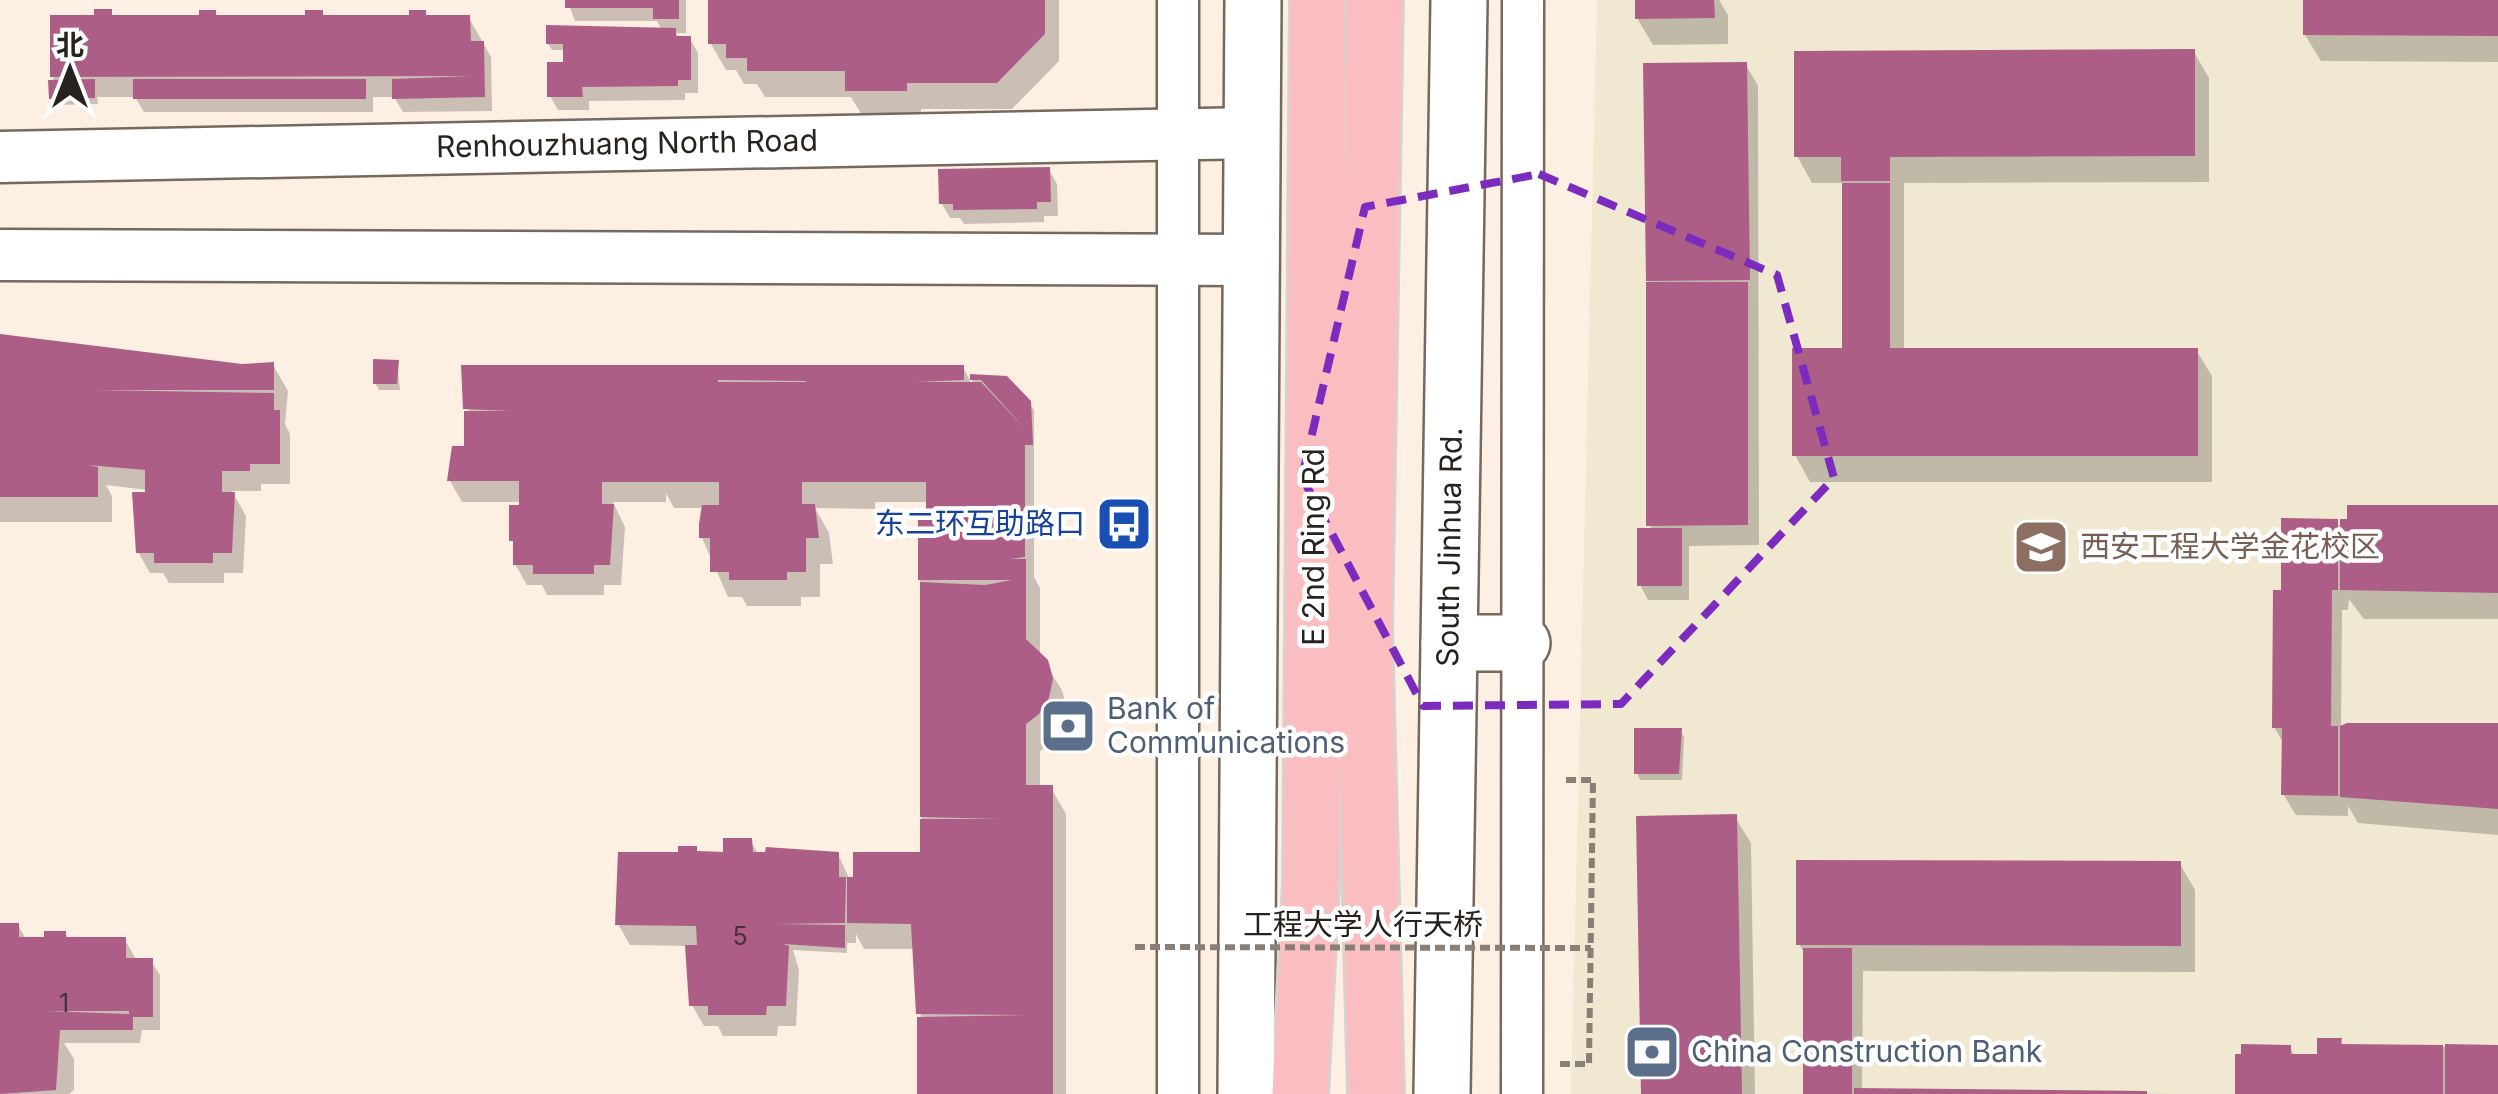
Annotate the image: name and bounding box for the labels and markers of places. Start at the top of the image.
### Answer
bus stop icon: 东二环互助路口 [1094,494,1154,554]
place label: 东二环互助路口 [875,505,1085,541]
school or university icon: 西安工程大学金花校区 [2011,517,2071,577]
place label: 西安工程大学金花校区 [2080,528,2380,564]
place label: Bank of Communications [1107,690,1345,760]
bank icon: Bank of Communications [1038,696,1098,756]
bank icon: China Construction Bank [1622,1022,1682,1082]
place label: China Construction Bank [1691,1033,2043,1069]

